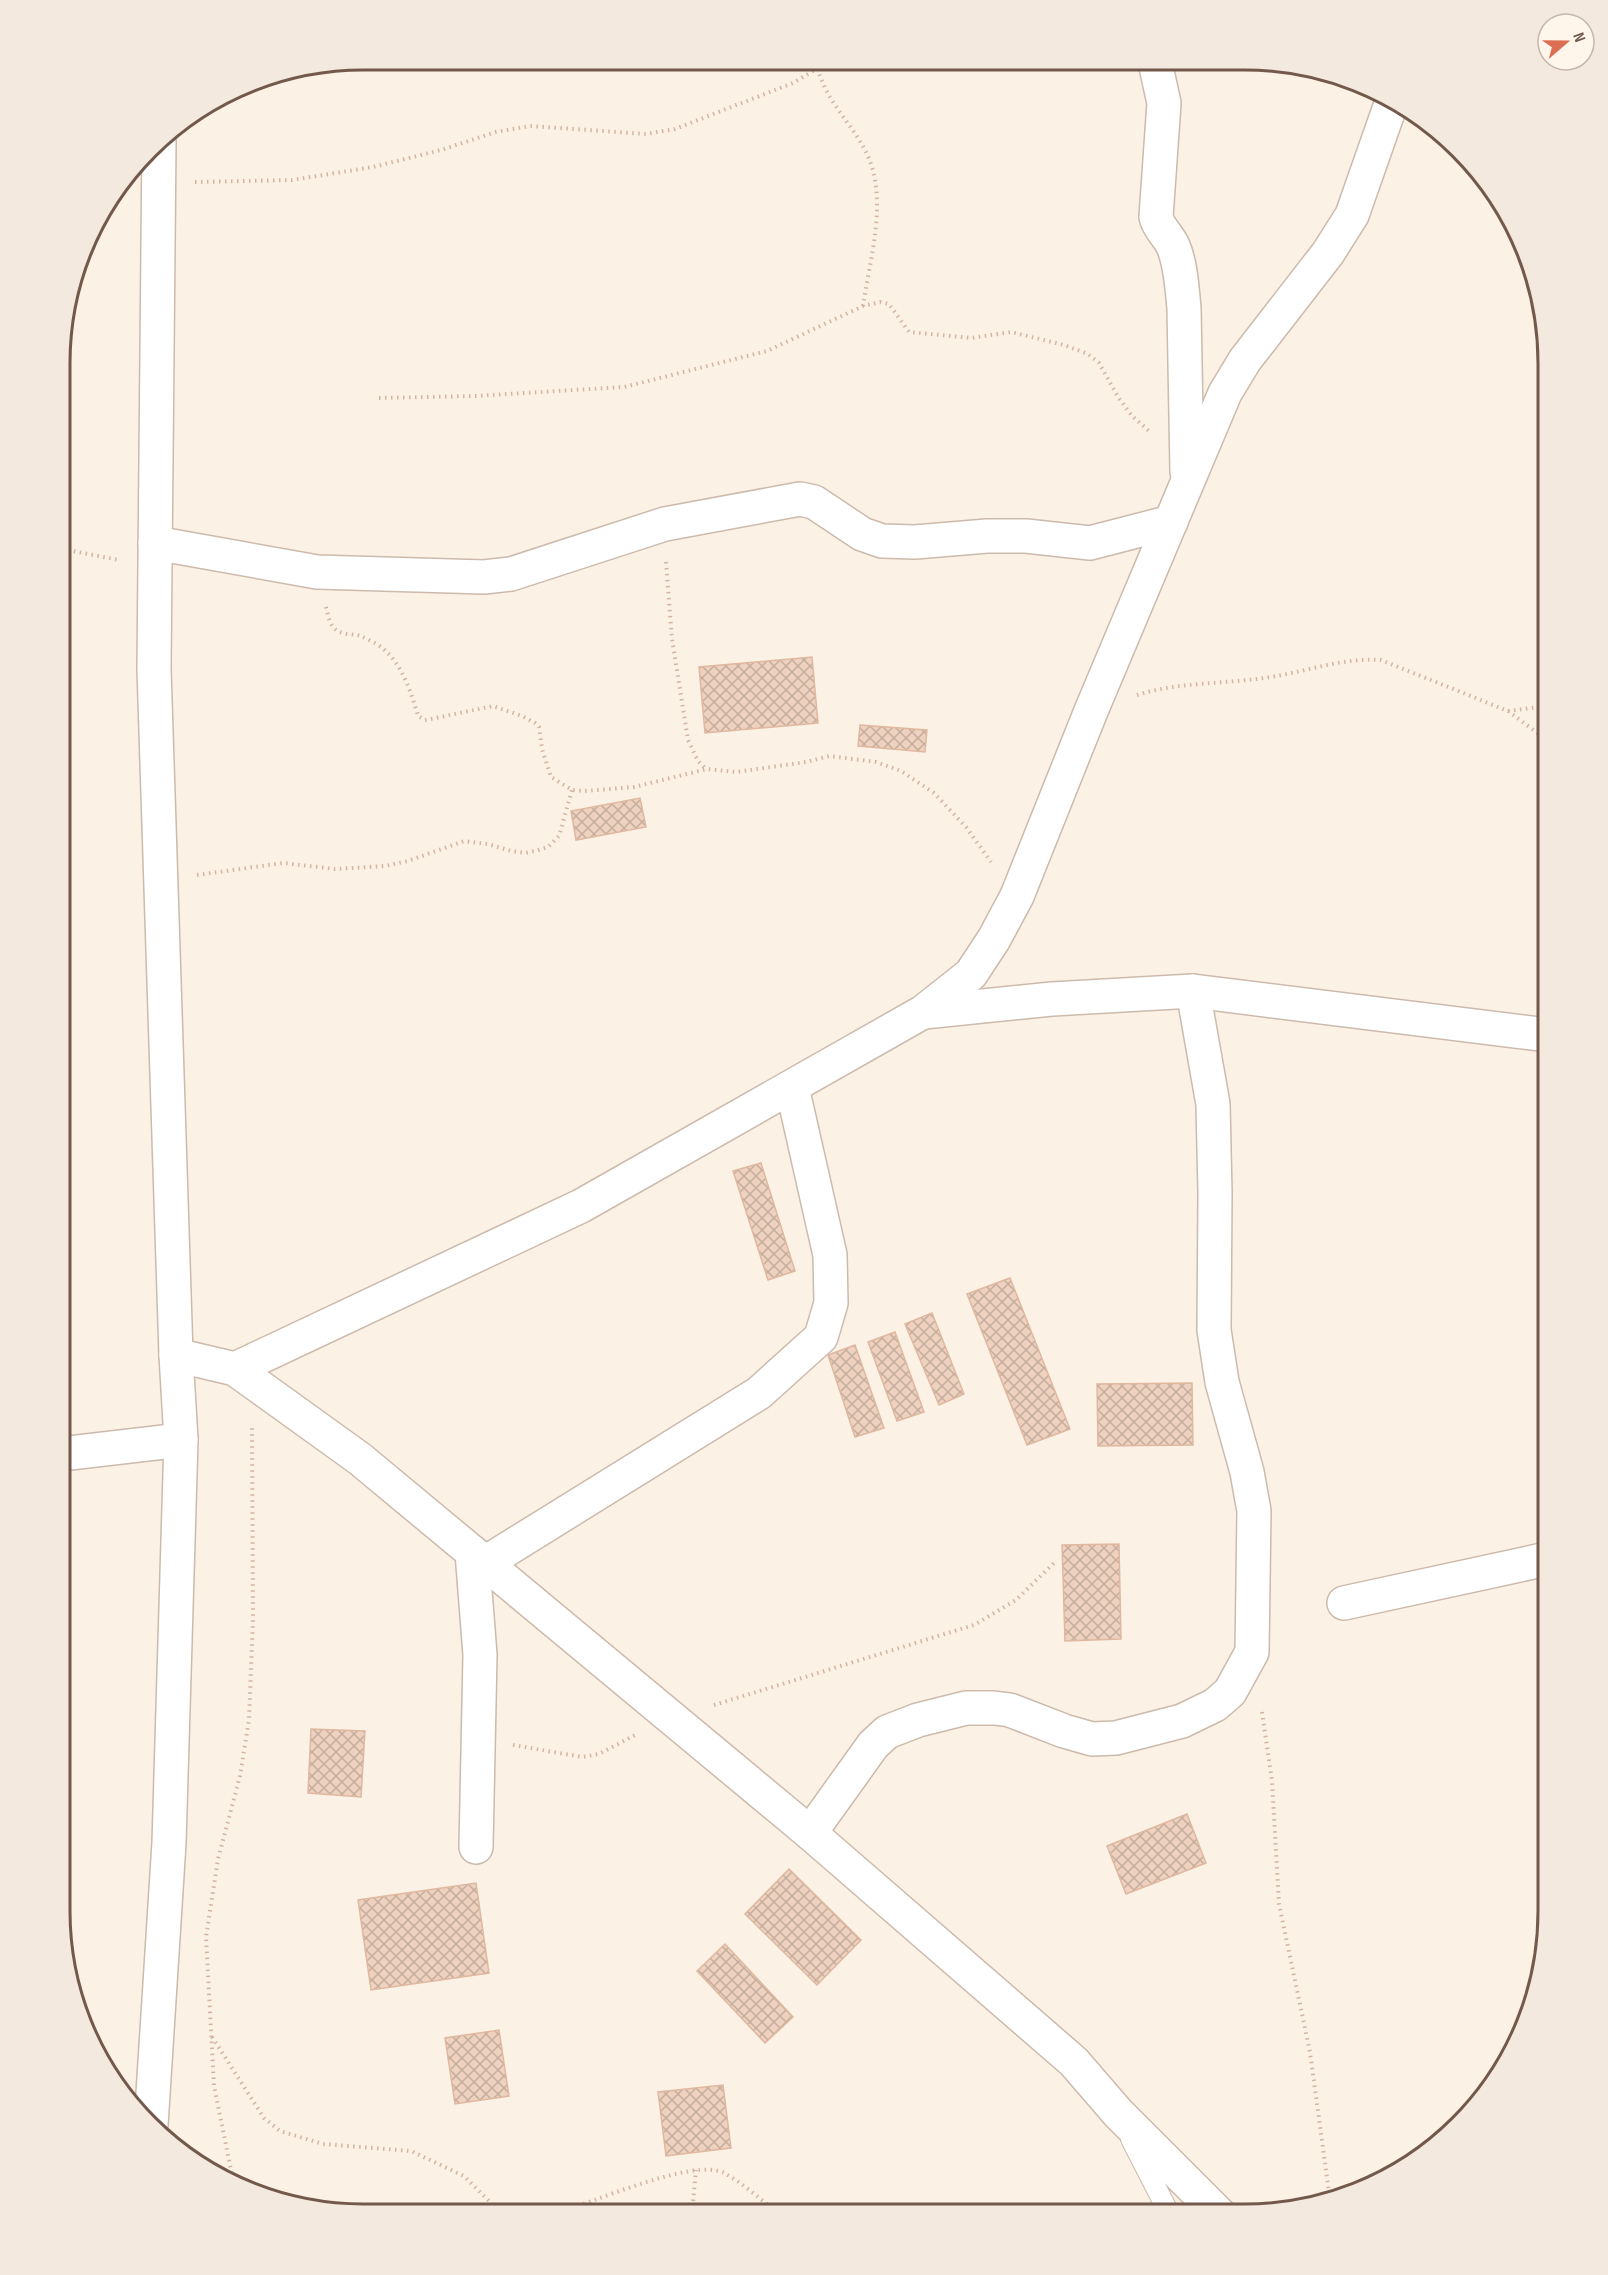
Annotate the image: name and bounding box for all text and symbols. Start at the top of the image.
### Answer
north arrow [1536,12,1596,72]
text: N [1568,30,1589,45]

